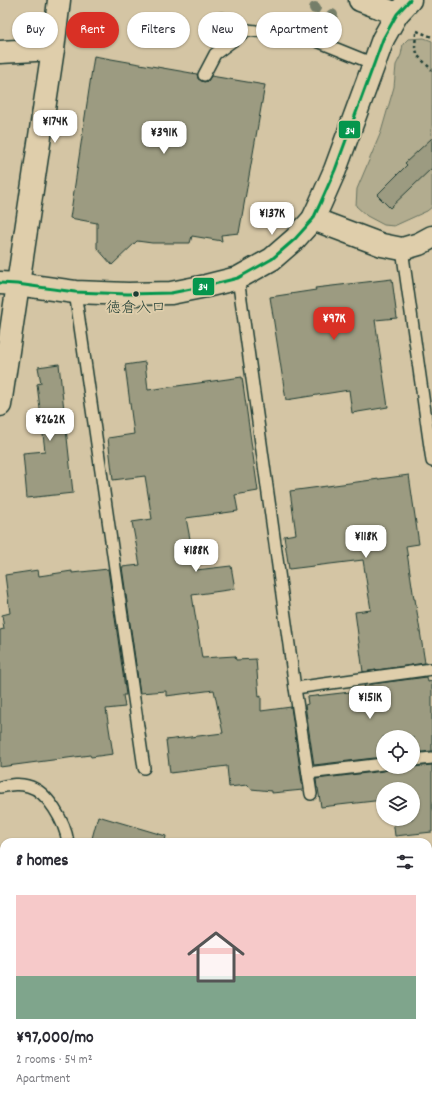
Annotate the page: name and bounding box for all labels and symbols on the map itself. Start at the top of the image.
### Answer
pin: ¥174K [27,110,83,144]
line badge: 34 [338,120,361,139]
pin: ¥391K [136,121,192,155]
text: 34 [345,124,355,140]
pin: ¥137K [244,202,300,236]
line badge: 34 [192,277,215,296]
text: 34 [198,280,208,296]
marker: 徳倉入口 [131,289,141,299]
place label: 徳倉入口 [106,298,166,320]
pin: ¥97K [310,307,358,341]
pin: ¥262K [22,408,78,442]
pin: ¥118K [338,525,394,559]
pin: ¥188K [168,539,224,573]
pin: ¥151K [342,686,398,720]

